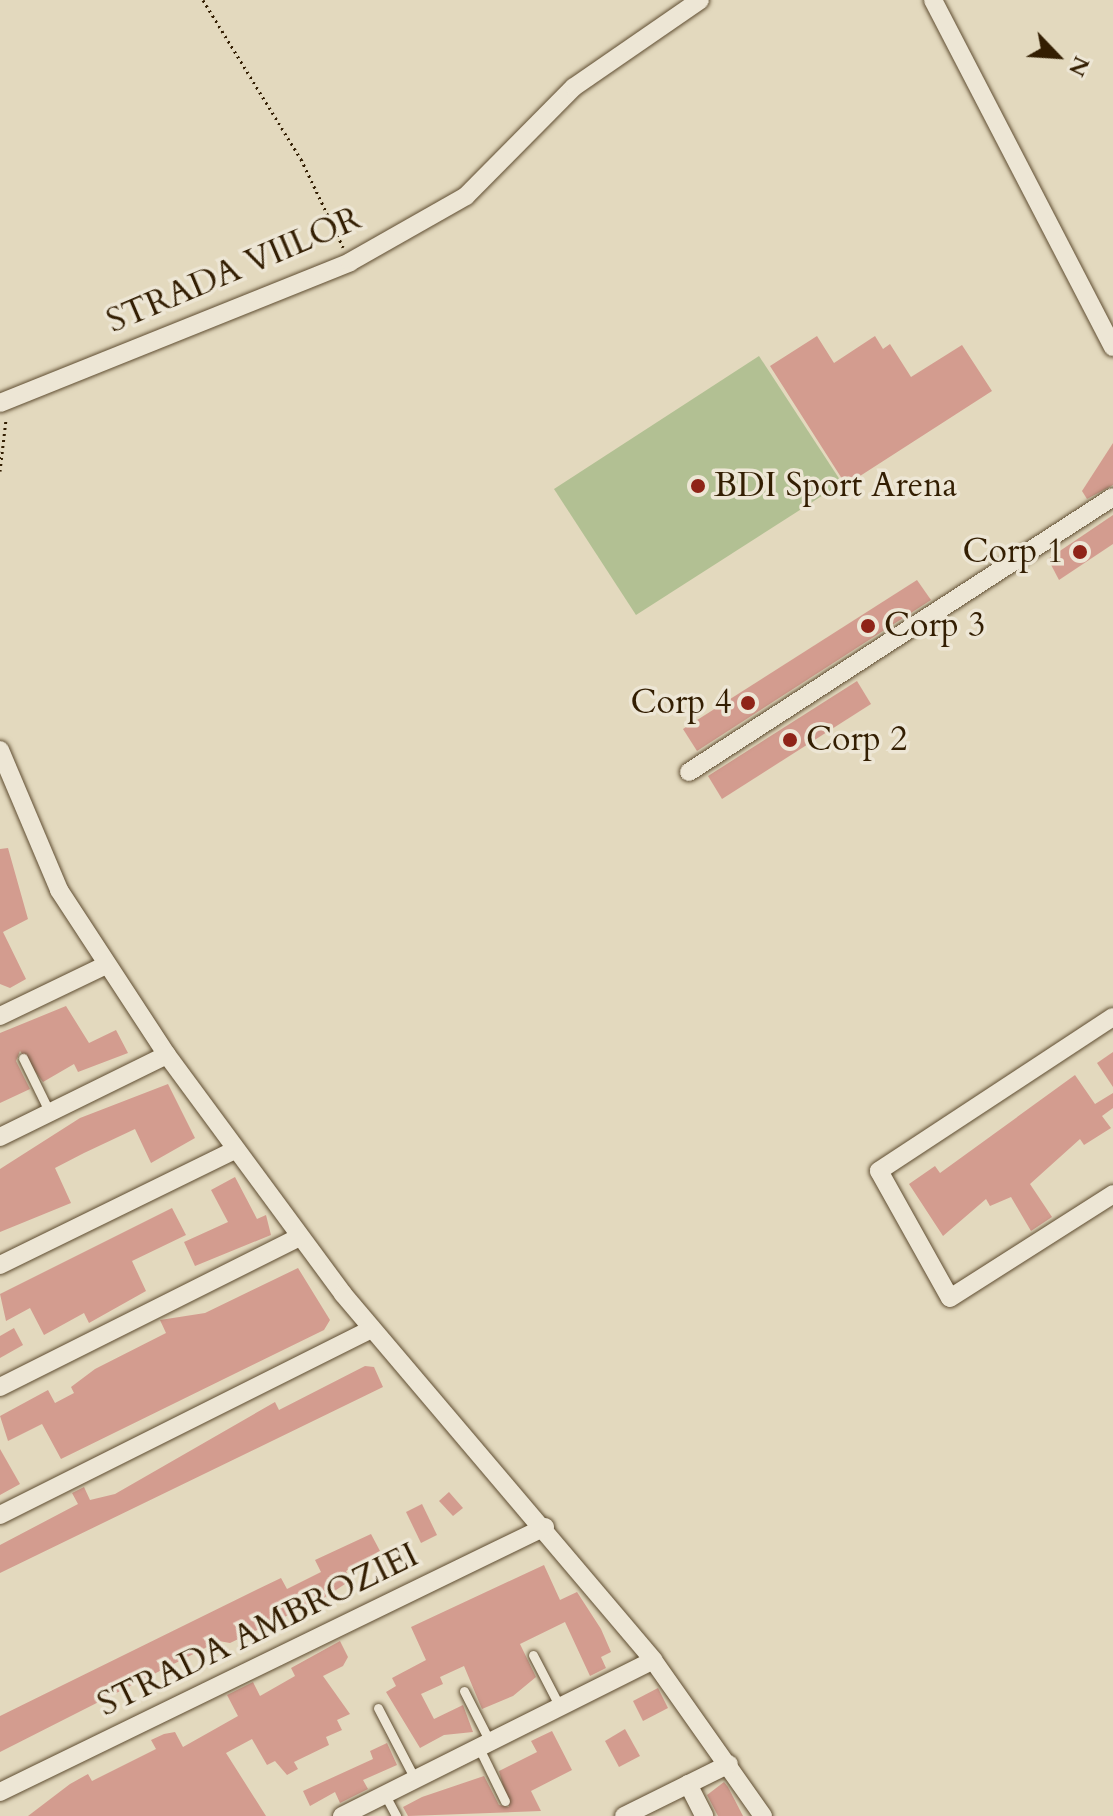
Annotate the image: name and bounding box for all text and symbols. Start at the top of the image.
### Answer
north arrow [1017,16,1097,96]
text: N [1061,51,1096,81]
street label: STRADA VIILOR [101,198,367,342]
place label: BDI Sport Arena [714,466,957,506]
marker: BDI Sport Arena [689,477,707,495]
place label: Corp 1 [963,532,1064,572]
marker: Corp 1 [1071,543,1089,561]
place label: Corp 3 [884,606,985,646]
marker: Corp 3 [859,617,877,635]
place label: Corp 4 [631,683,732,723]
marker: Corp 4 [739,694,757,712]
place label: Corp 2 [806,720,907,760]
marker: Corp 2 [781,731,799,749]
street label: STRADA AMBROZIEI [91,1535,425,1725]

